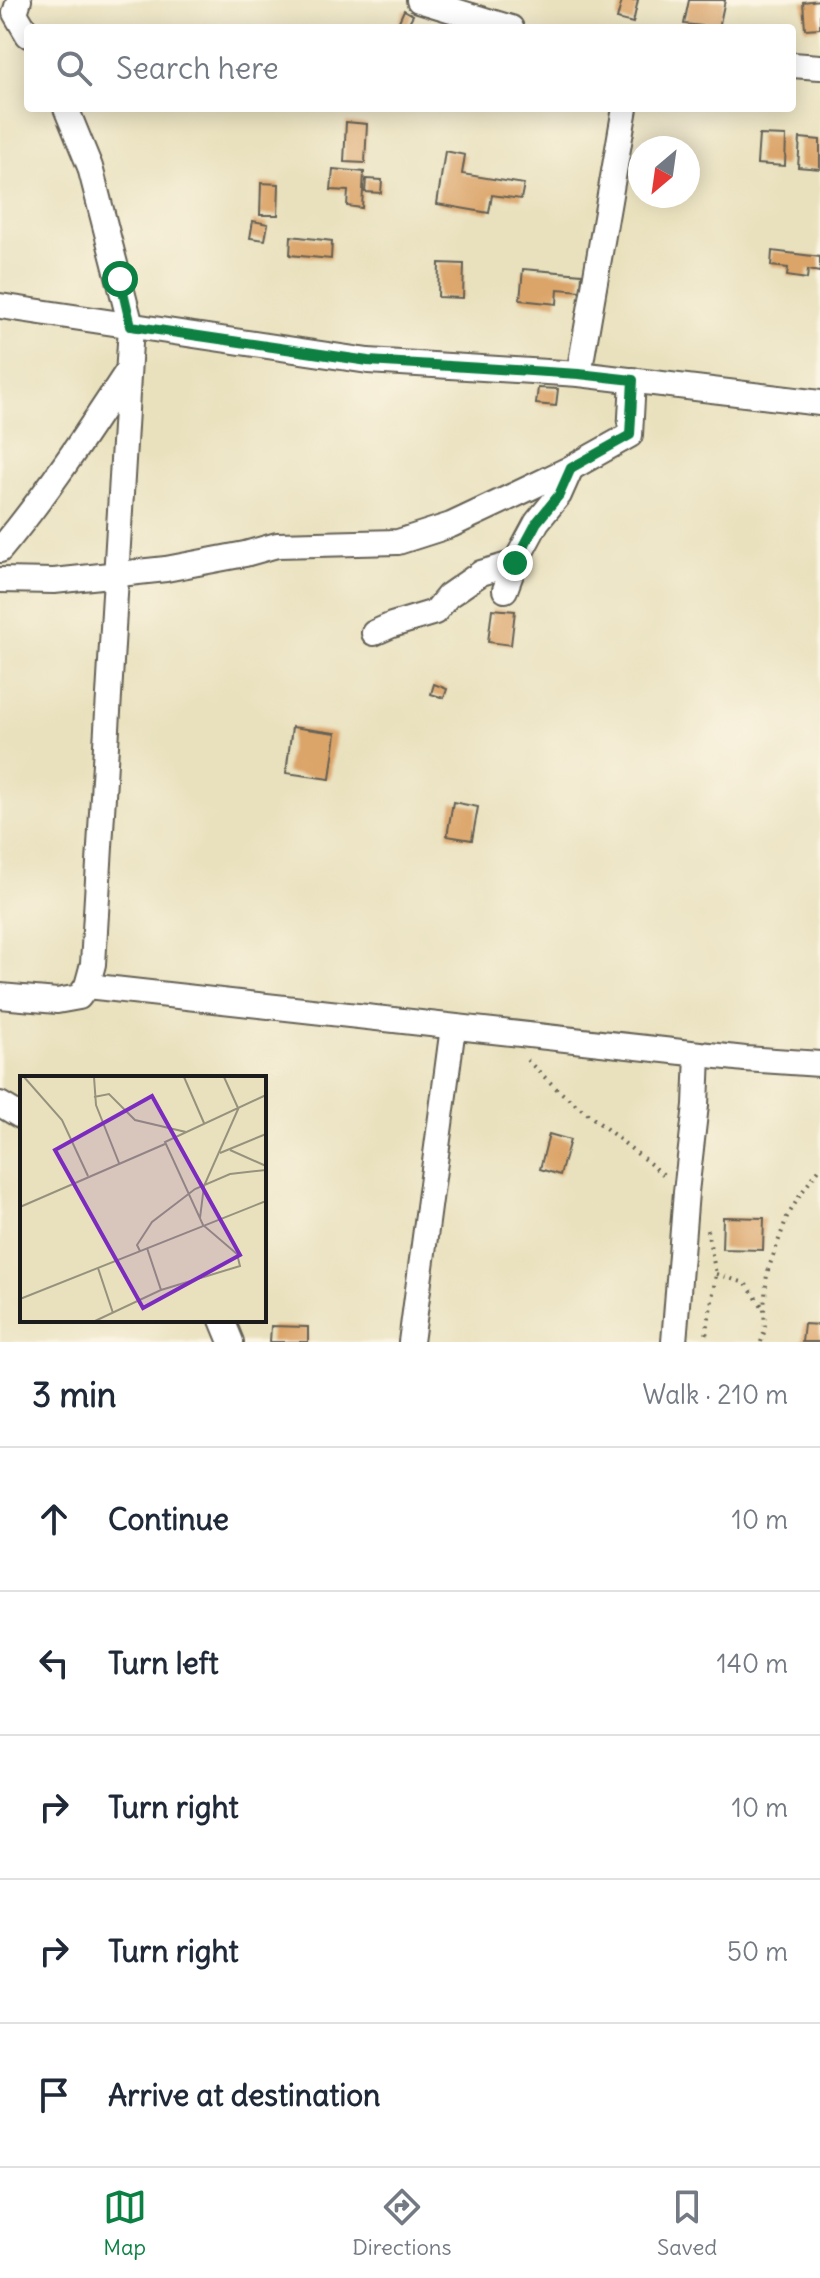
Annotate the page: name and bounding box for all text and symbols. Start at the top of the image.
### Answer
search box [24,24,796,112]
icon: search [52,46,96,90]
text: Search here [116,49,279,87]
north arrow [628,136,700,208]
route start [102,261,138,297]
route end [497,545,533,581]
inset map [20,1076,266,1322]
text: 3 min [32,1373,117,1416]
text: Walk · 210 m [642,1378,788,1411]
icon: ahead [32,1497,76,1541]
text: Continue [108,1500,229,1538]
text: 10 m [732,1503,788,1536]
icon: left [32,1641,76,1685]
text: Turn left [108,1644,219,1682]
text: 140 m [717,1647,788,1680]
icon: right [32,1785,76,1829]
text: Turn right [108,1788,239,1826]
text: 10 m [732,1791,788,1824]
icon: right [32,1929,76,1973]
text: Turn right [108,1932,239,1970]
text: 50 m [727,1935,788,1968]
icon: arrive [32,2073,76,2117]
text: Arrive at destination [108,2076,380,2114]
tab: Map [103,2185,147,2261]
tab: Directions [352,2185,452,2261]
tab: Saved [657,2185,717,2261]

